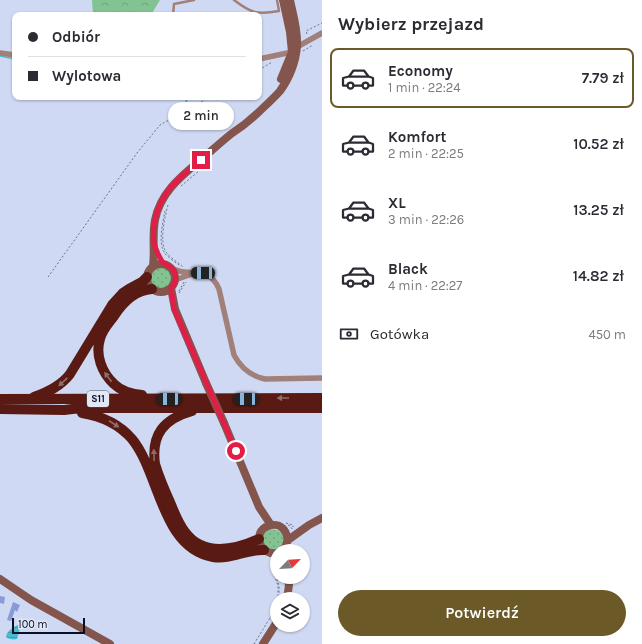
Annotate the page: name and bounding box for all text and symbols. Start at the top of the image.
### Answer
text: Wybierz przejazd [338,13,484,35]
text: Odbiór [52,28,100,46]
icon: car [340,60,376,96]
text: Economy [388,62,453,80]
text: Wylotowa [52,67,121,85]
text: 7.79 zł [582,69,624,87]
text: 1 min · 22:24 [388,80,461,95]
callout: 2 min [168,102,234,130]
text: 2 min [183,108,219,123]
icon: car [340,126,376,162]
text: Komfort [388,128,446,146]
text: 10.52 zł [573,135,624,153]
text: 2 min · 22:25 [388,146,464,161]
route end [192,151,210,169]
icon: car [340,192,376,228]
text: XL [388,194,406,212]
text: 13.25 zł [573,201,624,219]
text: 3 min · 22:26 [388,212,464,227]
icon: car [340,258,376,294]
text: Black [388,260,428,278]
car [191,267,215,279]
text: 14.82 zł [573,267,624,285]
text: 4 min · 22:27 [388,278,462,293]
icon: cash [338,323,360,345]
text: Gotówka [370,325,429,343]
text: 450 m [588,327,626,342]
one-way arrow [104,372,113,383]
one-way arrow [58,377,68,386]
road number: S11 [87,391,109,407]
car [157,393,181,405]
car [234,393,258,405]
one-way arrow [277,395,289,402]
one-way arrow [109,421,120,428]
route start [227,442,245,460]
one-way arrow [151,448,157,461]
north arrow [270,544,310,584]
map controls [270,544,310,632]
button: Potwierdź [338,590,626,636]
button: layers [270,592,310,632]
scale bar [12,616,85,635]
text: 100 m [18,618,48,631]

